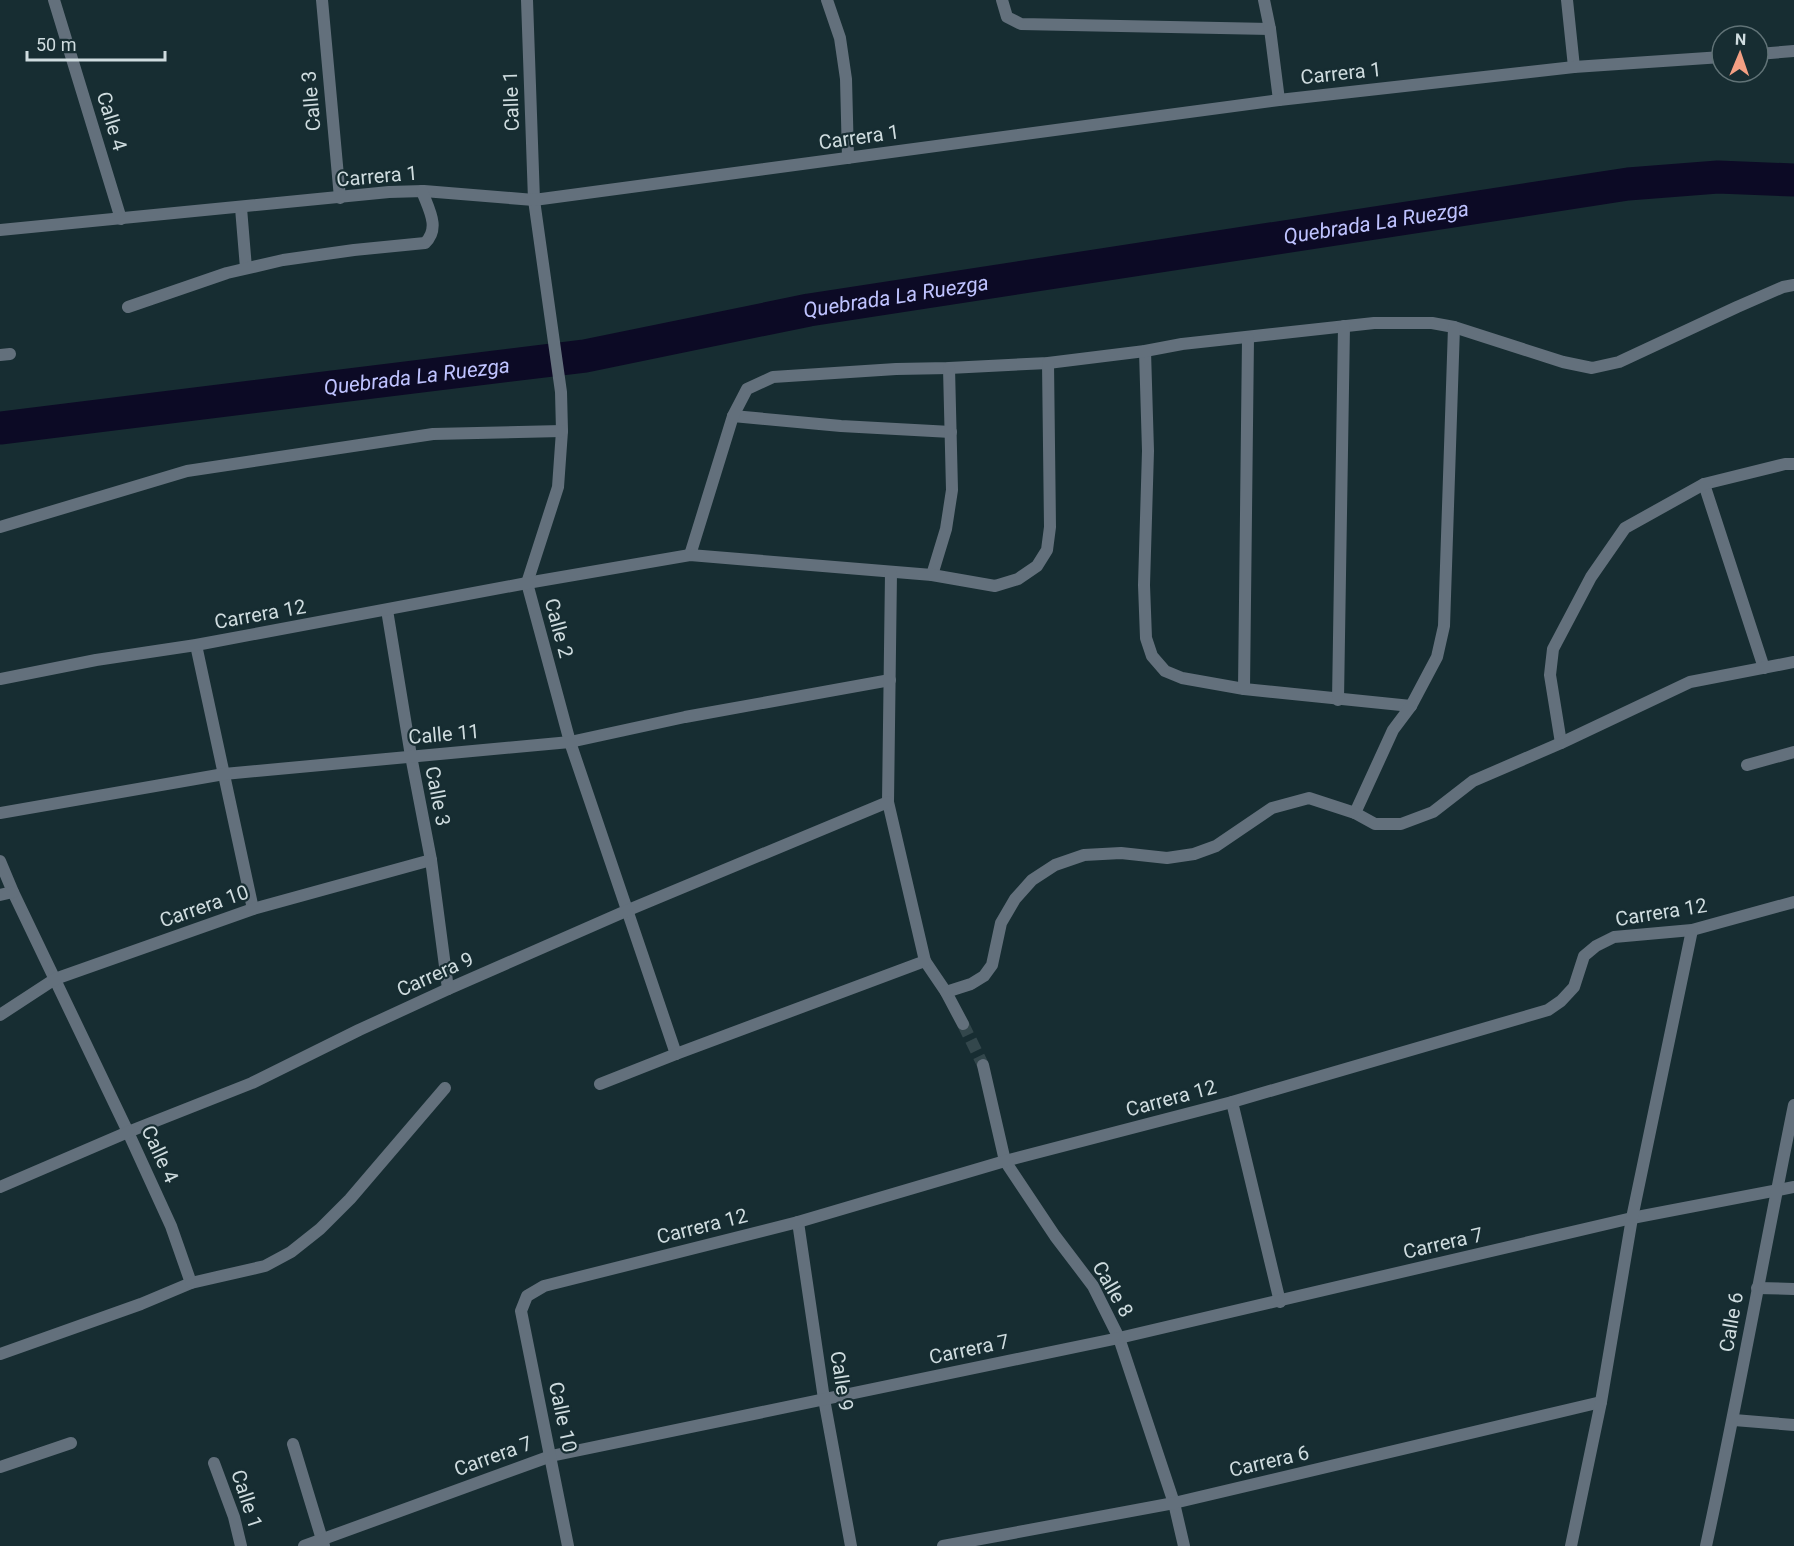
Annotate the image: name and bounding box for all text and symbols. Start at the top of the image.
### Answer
scale bar [27,24,165,62]
north arrow [1710,24,1770,84]
text: N [1735,30,1746,49]
text: 50 m [36,34,76,55]
street label: Carrera 1 [1299,57,1383,89]
street label: Calle 3 [296,70,326,132]
street label: Calle 1 [498,70,524,132]
street label: Calle 4 [92,89,132,153]
street label: Carrera 1 [817,119,901,155]
street label: Carrera 1 [335,161,419,191]
water label: Quebrada La Ruezga [1282,197,1471,249]
water label: Quebrada La Ruezga [802,271,990,323]
water label: Quebrada La Ruezga [322,353,511,400]
street label: Carrera 12 [212,594,308,634]
street label: Calle 2 [540,596,578,660]
street label: Calle 11 [407,719,481,749]
street label: Calle 3 [420,764,456,828]
street label: Carrera 10 [156,880,252,932]
street label: Carrera 12 [1613,893,1709,931]
street label: Carrera 9 [393,946,477,1002]
street label: Carrera 12 [1123,1074,1219,1122]
street label: Calle 4 [136,1122,184,1186]
street label: Carrera 12 [654,1203,750,1249]
street label: Carrera 7 [1401,1222,1485,1264]
street label: Calle 8 [1087,1257,1139,1321]
street label: Calle 6 [1714,1290,1748,1354]
street label: Carrera 7 [927,1329,1011,1369]
street label: Calle 9 [825,1349,859,1413]
street label: Calle 10 [544,1379,582,1455]
street label: Carrera 7 [451,1431,535,1481]
street label: Carrera 6 [1227,1440,1311,1482]
street label: Calle 1 [226,1467,268,1531]

